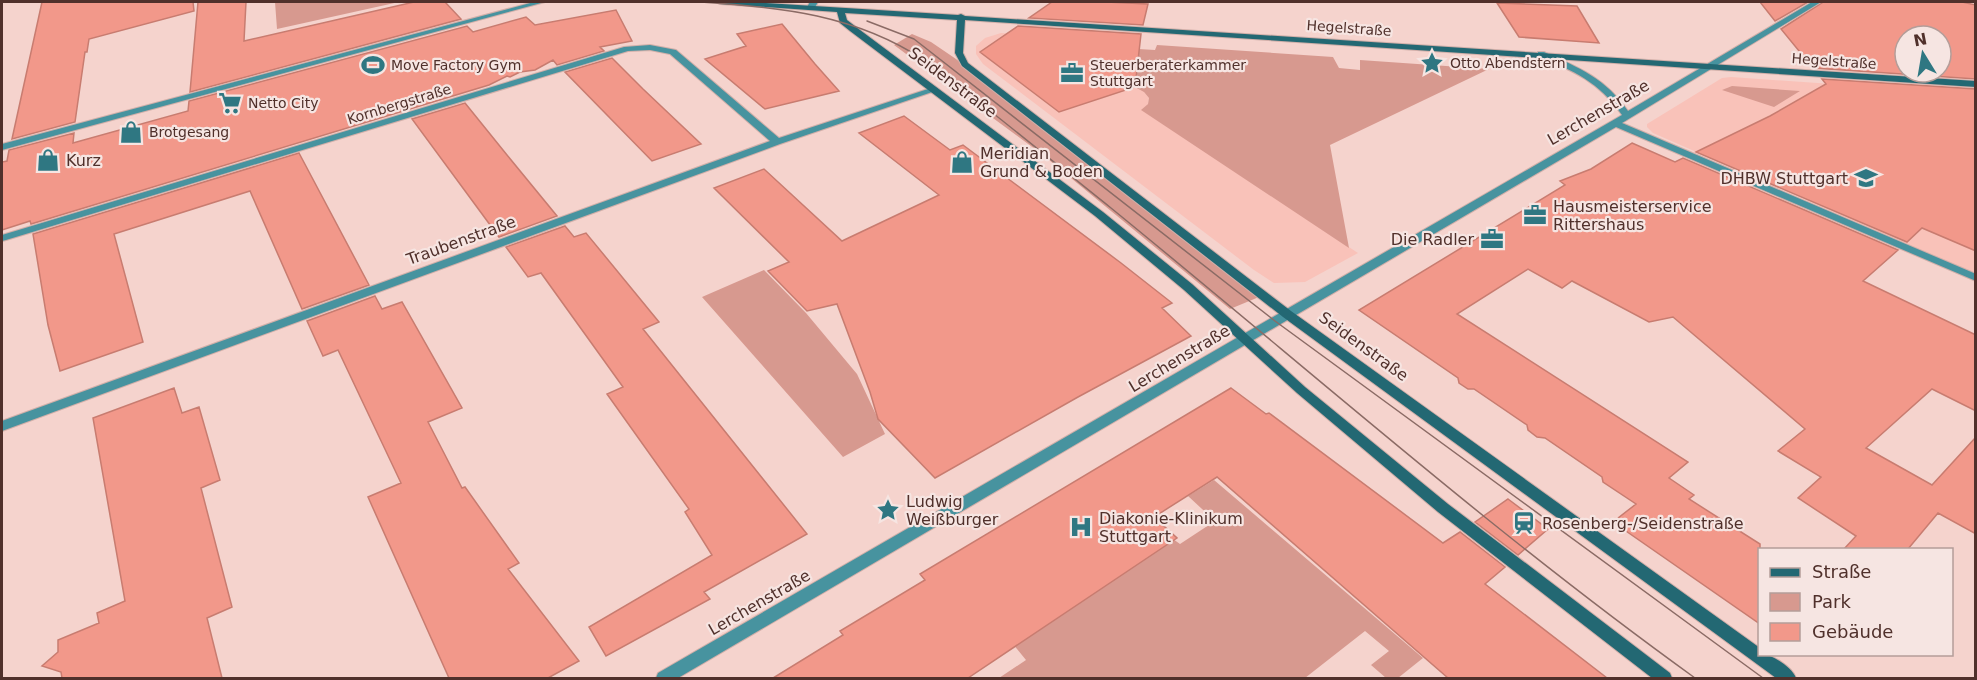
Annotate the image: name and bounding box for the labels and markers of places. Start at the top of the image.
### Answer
place icon: Otto Abendstern [1419,50,1445,76]
sports icon: Move Factory Gym [360,52,386,78]
place label: Otto Abendstern [1450,55,1566,71]
place label: Move Factory Gym [391,57,521,73]
place label: Steuerberaterkammer Stuttgart [1090,57,1246,89]
office icon: Steuerberaterkammer Stuttgart [1059,60,1085,86]
supermarket icon: Netto City [217,90,243,116]
place label: Netto City [248,95,319,111]
shop icon: Brotgesang [118,119,144,145]
place label: Brotgesang [149,124,229,140]
place label: Meridian Grund & Boden [980,144,1103,181]
shop icon: Kurz [35,147,61,173]
shop icon: Meridian Grund & Boden [949,149,975,175]
place label: Kurz [66,151,101,170]
school or university icon: DHBW Stuttgart [1853,165,1879,191]
place label: DHBW Stuttgart [1720,169,1848,188]
place label: Hausmeisterservice Rittershaus [1553,197,1712,234]
office icon: Hausmeisterservice Rittershaus [1522,202,1548,228]
office icon: Die Radler [1479,226,1505,252]
place label: Die Radler [1391,230,1474,249]
place label: Ludwig Weißburger [906,492,999,529]
place icon: Ludwig Weißburger [875,497,901,523]
place label: Diakonie-Klinikum Stuttgart [1099,509,1243,546]
station icon: Rosenberg-/Seidenstraße [1511,510,1537,536]
hospital icon: Diakonie-Klinikum Stuttgart [1068,514,1094,540]
place label: Rosenberg-/Seidenstraße [1542,514,1744,533]

